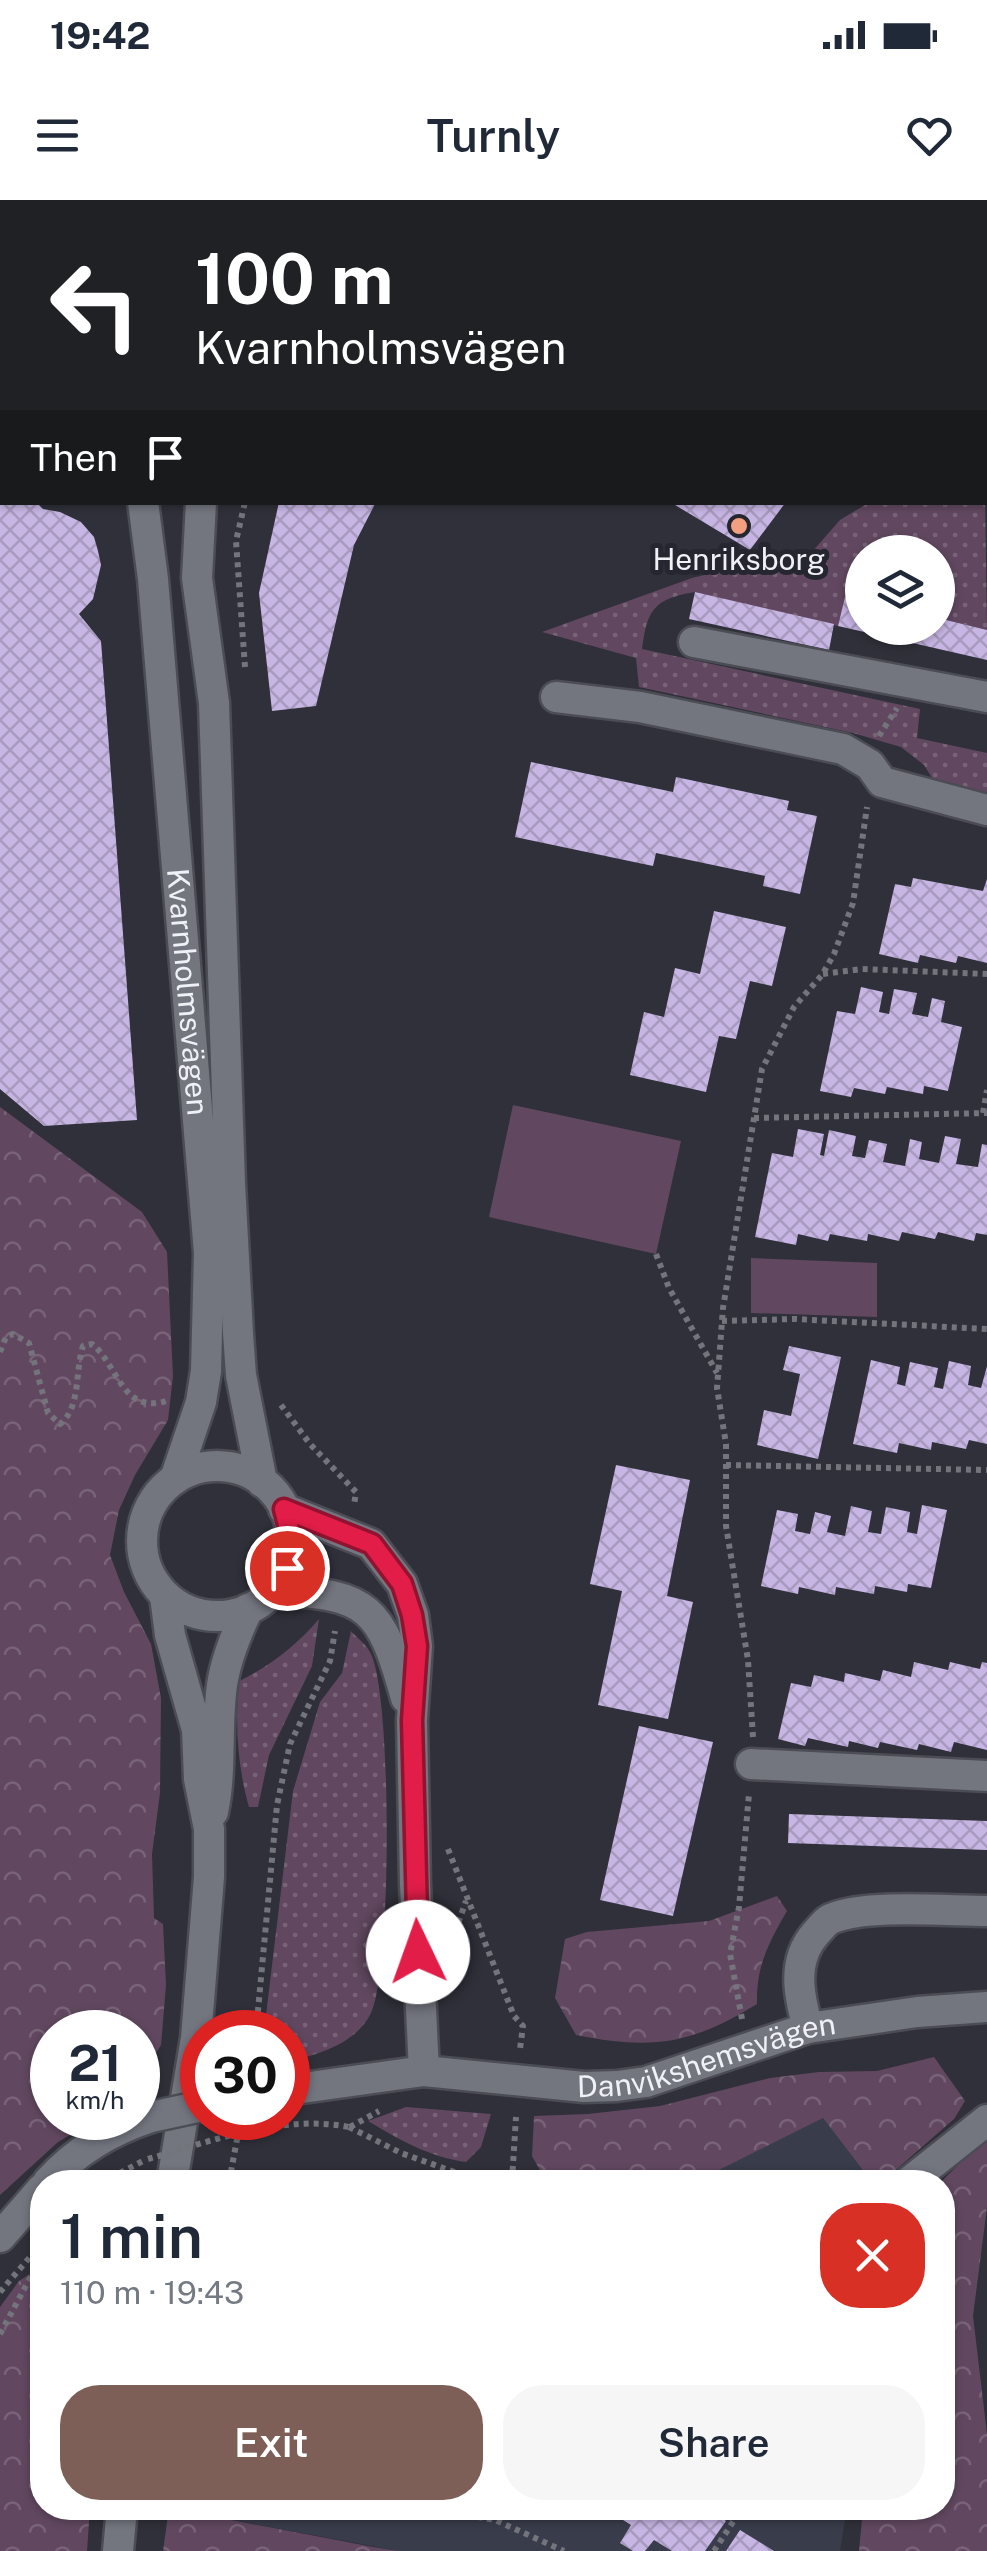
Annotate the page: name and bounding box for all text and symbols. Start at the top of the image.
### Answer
text: 19:42 [50,13,151,58]
icon: menu [30,108,85,163]
icon: heart [902,108,957,163]
text: Turnly [427,109,560,162]
text: 100 m [195,237,393,320]
icon: left [30,240,160,370]
text: Kvarnholmsvägen [195,321,566,374]
icon: arrive [138,430,193,485]
text: Then [30,435,118,480]
marker: Henriksborg [728,515,750,537]
map controls [845,535,955,645]
button: layers [845,535,955,645]
place label: Henriksborg [653,541,825,577]
street label: Kvarnholmsvägen [160,867,216,1117]
pin [245,1526,330,1611]
icon: arrive [260,1541,315,1596]
position arrow [366,1900,470,2004]
street label: Danvikshemsvägen [576,2005,838,2104]
speed limit sign: 30 [180,2010,310,2140]
text: 21 [68,2033,122,2092]
text: km/h [66,2085,124,2115]
text: 1 min [60,2201,203,2272]
button: close [820,2203,925,2308]
text: 110 m · 19:43 [60,2274,244,2311]
button: Exit [60,2385,483,2500]
button: Share [503,2385,925,2500]

